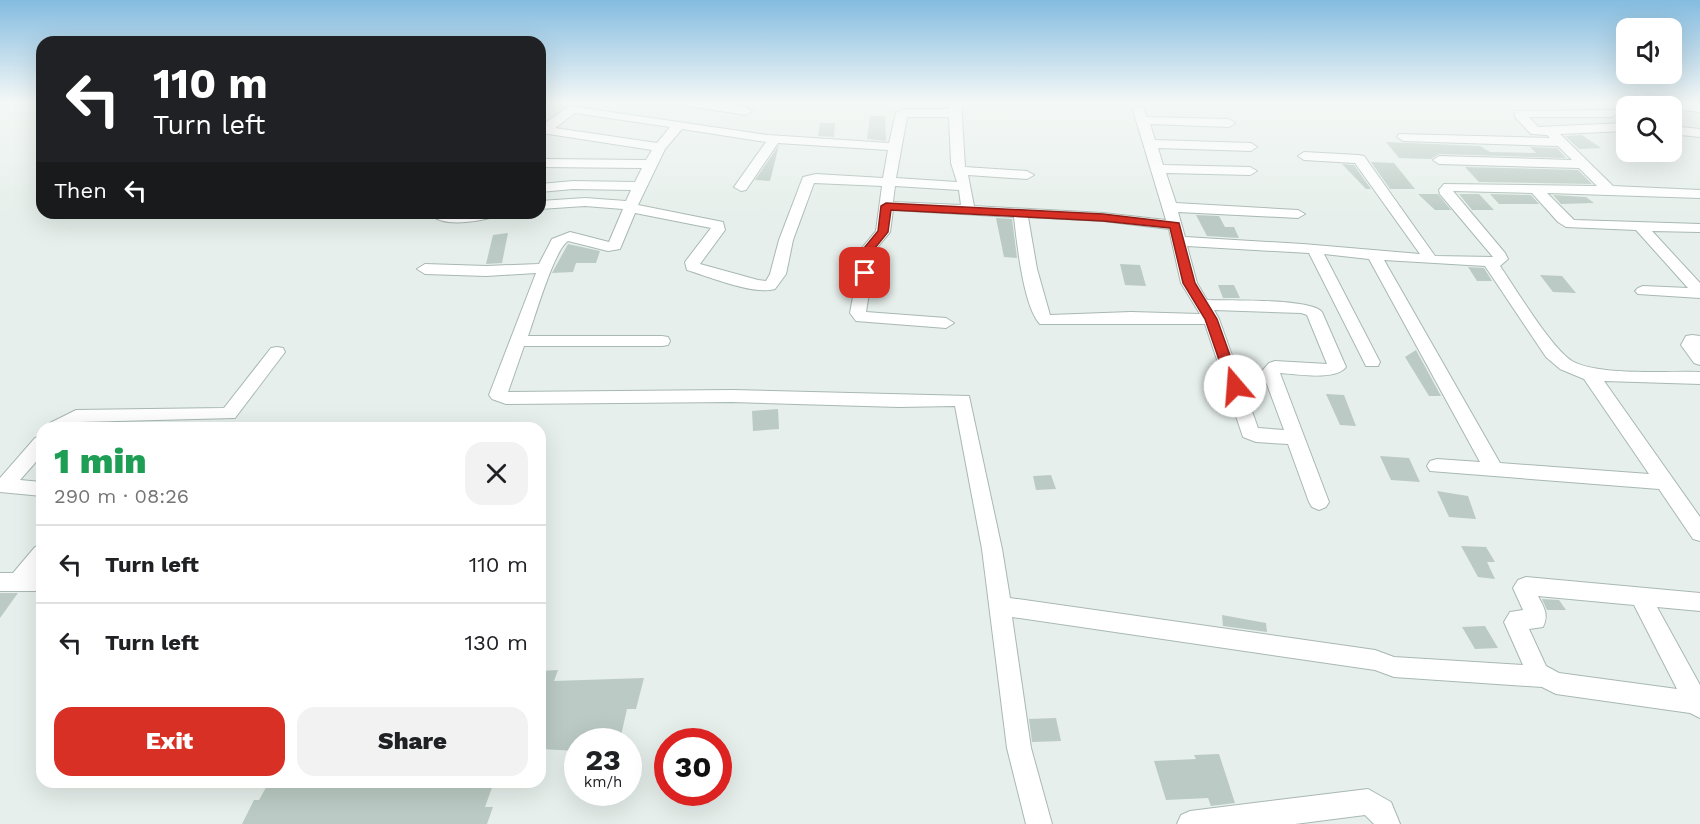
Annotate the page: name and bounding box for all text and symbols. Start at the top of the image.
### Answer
map controls [1616,18,1682,162]
button: sound [1616,18,1682,84]
text: 110 m [153,59,268,108]
icon: left [54,60,132,138]
button: search [1616,96,1682,162]
text: Turn left [153,109,265,141]
icon: left [119,174,152,207]
text: Then [54,178,107,203]
pin [839,247,890,298]
icon: arrive [848,256,881,289]
position arrow [1203,354,1267,418]
text: 1 min [54,440,147,482]
button: close [465,442,528,505]
text: 290 m · 08:26 [54,484,189,508]
icon: left [54,548,87,581]
text: Turn left [105,552,199,577]
text: 110 m [469,552,528,577]
icon: left [54,626,87,659]
text: Turn left [105,630,199,655]
text: 130 m [464,630,528,655]
button: Exit [54,707,285,776]
button: Share [297,707,528,776]
speed limit sign: 30 [654,728,732,806]
text: 23 [585,742,621,777]
text: km/h [584,773,622,791]

